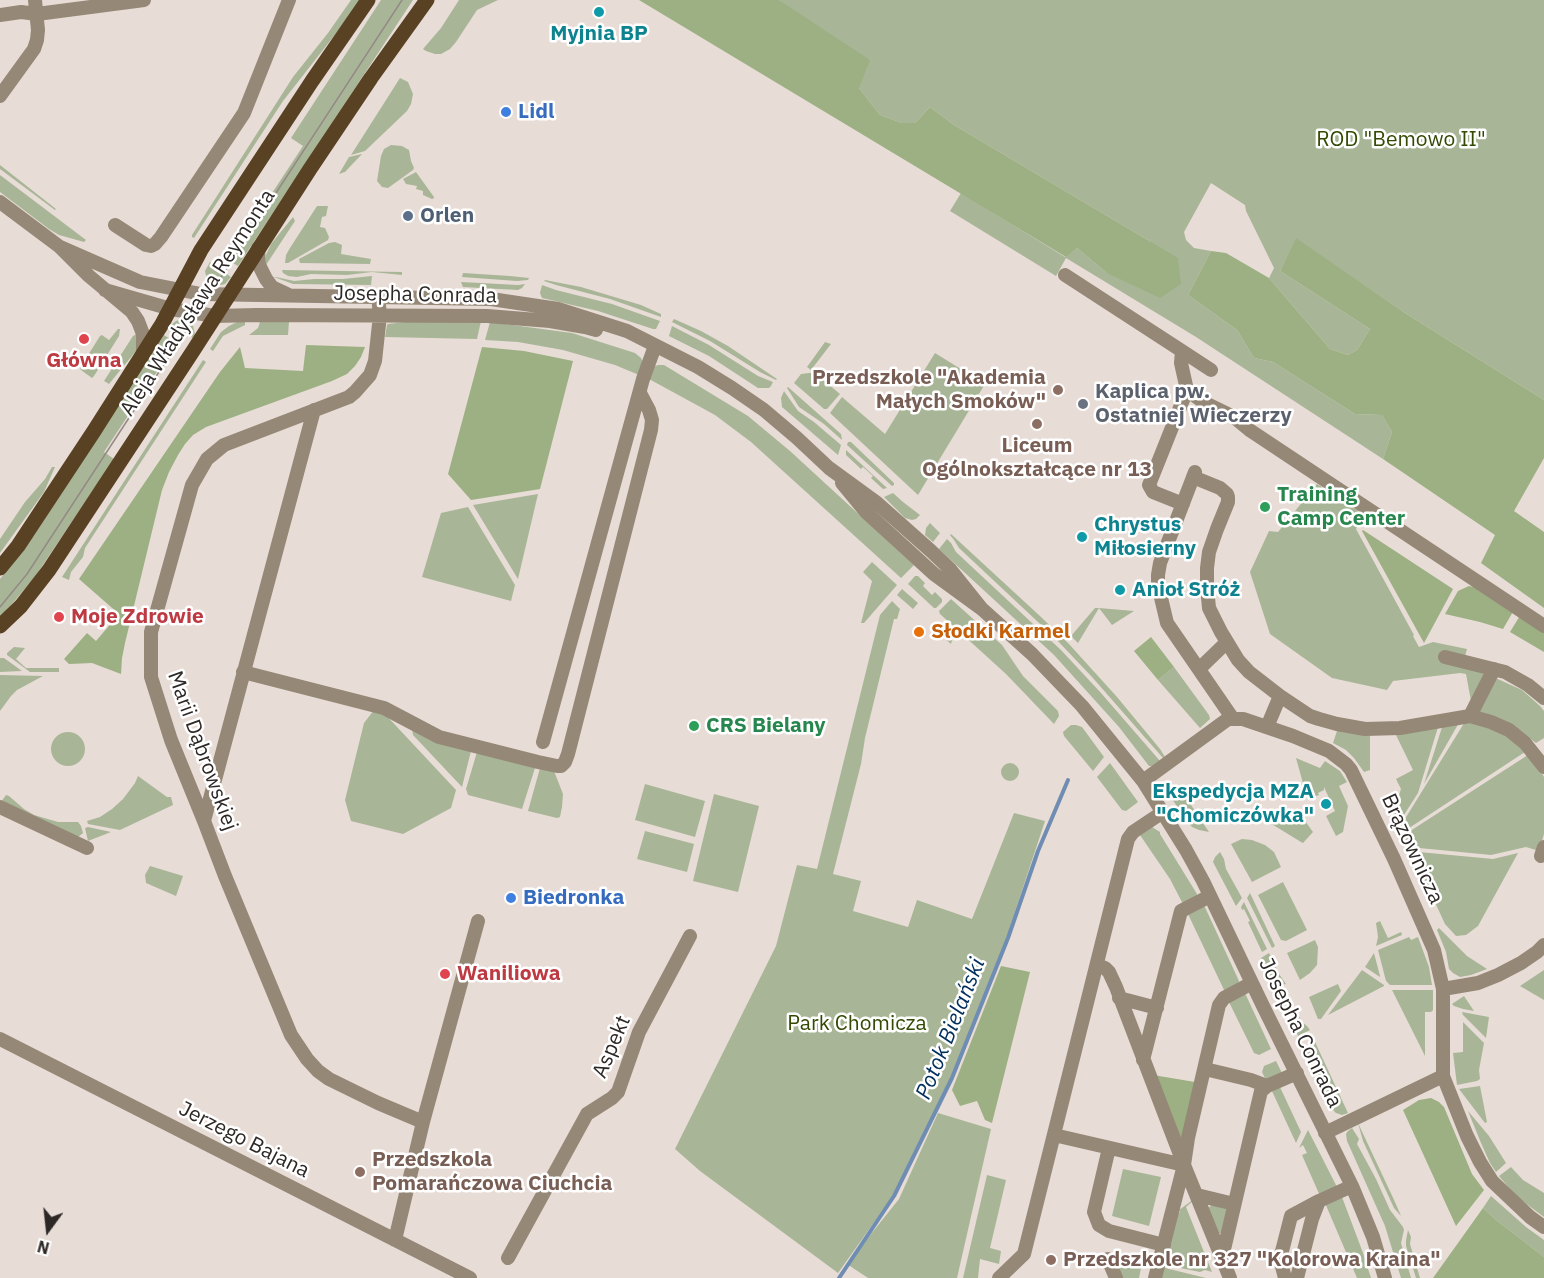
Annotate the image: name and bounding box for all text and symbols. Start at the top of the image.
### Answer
marker: Myjnia BP [592,5,606,19]
place label: Myjnia BP [550,21,648,47]
place label: Lidl [518,99,554,125]
marker: Lidl [499,105,513,119]
park label: ROD "Bemowo II" [1316,127,1486,153]
street label: Aleja Władysława Reymonta [115,185,281,421]
place label: Orlen [420,203,474,229]
marker: Orlen [401,209,415,223]
street label: Josepha Conrada [333,281,497,309]
marker: Główna [77,332,91,346]
place label: Główna [46,348,122,374]
place label: Przedszkole "Akademia Małych Smoków" [812,365,1046,415]
place label: Kaplica pw. Ostatniej Wieczerzy [1095,379,1292,429]
marker: Przedszkole "Akademia Małych Smoków" [1051,383,1065,397]
marker: Kaplica pw. Ostatniej Wieczerzy [1076,397,1090,411]
marker: Liceum Ogólnokształcące nr 13 [1030,417,1044,431]
place label: Liceum Ogólnokształcące nr 13 [922,433,1152,483]
place label: Training Camp Center [1277,482,1405,532]
marker: Training Camp Center [1258,500,1272,514]
place label: Chrystus Miłosierny [1094,512,1196,562]
marker: Chrystus Miłosierny [1075,530,1089,544]
place label: Anioł Stróż [1132,577,1240,603]
marker: Anioł Stróż [1113,583,1127,597]
place label: Moje Zdrowie [71,604,204,630]
marker: Moje Zdrowie [52,610,66,624]
place label: Słodki Karmel [931,619,1070,645]
marker: Słodki Karmel [912,625,926,639]
street label: Marii Dąbrowskiej [162,668,242,834]
place label: CRS Bielany [706,713,826,739]
marker: CRS Bielany [687,719,701,733]
place label: Ekspedycja MZA "Chomiczówka" [1152,779,1314,829]
street label: Brązownicza [1376,790,1448,908]
marker: Ekspedycja MZA "Chomiczówka" [1319,797,1333,811]
place label: Biedronka [523,885,624,911]
marker: Biedronka [504,891,518,905]
street label: Josepha Conrada [1253,954,1347,1112]
water label: Potok Bielański [911,955,991,1103]
place label: Waniliowa [457,961,561,987]
marker: Waniliowa [438,967,452,981]
park label: Park Chomicza [787,1011,927,1037]
street label: Aspekt [588,1012,636,1082]
street label: Jerzego Bajana [174,1096,314,1184]
place label: Przedszkola Pomarańczowa Ciuchcia [372,1147,612,1197]
marker: Przedszkola Pomarańczowa Ciuchcia [353,1165,367,1179]
north arrow [18,1200,78,1260]
text: N [35,1236,52,1259]
place label: Przedszkole nr 327 "Kolorowa Kraina" [1063,1247,1441,1273]
marker: Przedszkole nr 327 "Kolorowa Kraina" [1044,1253,1058,1267]

